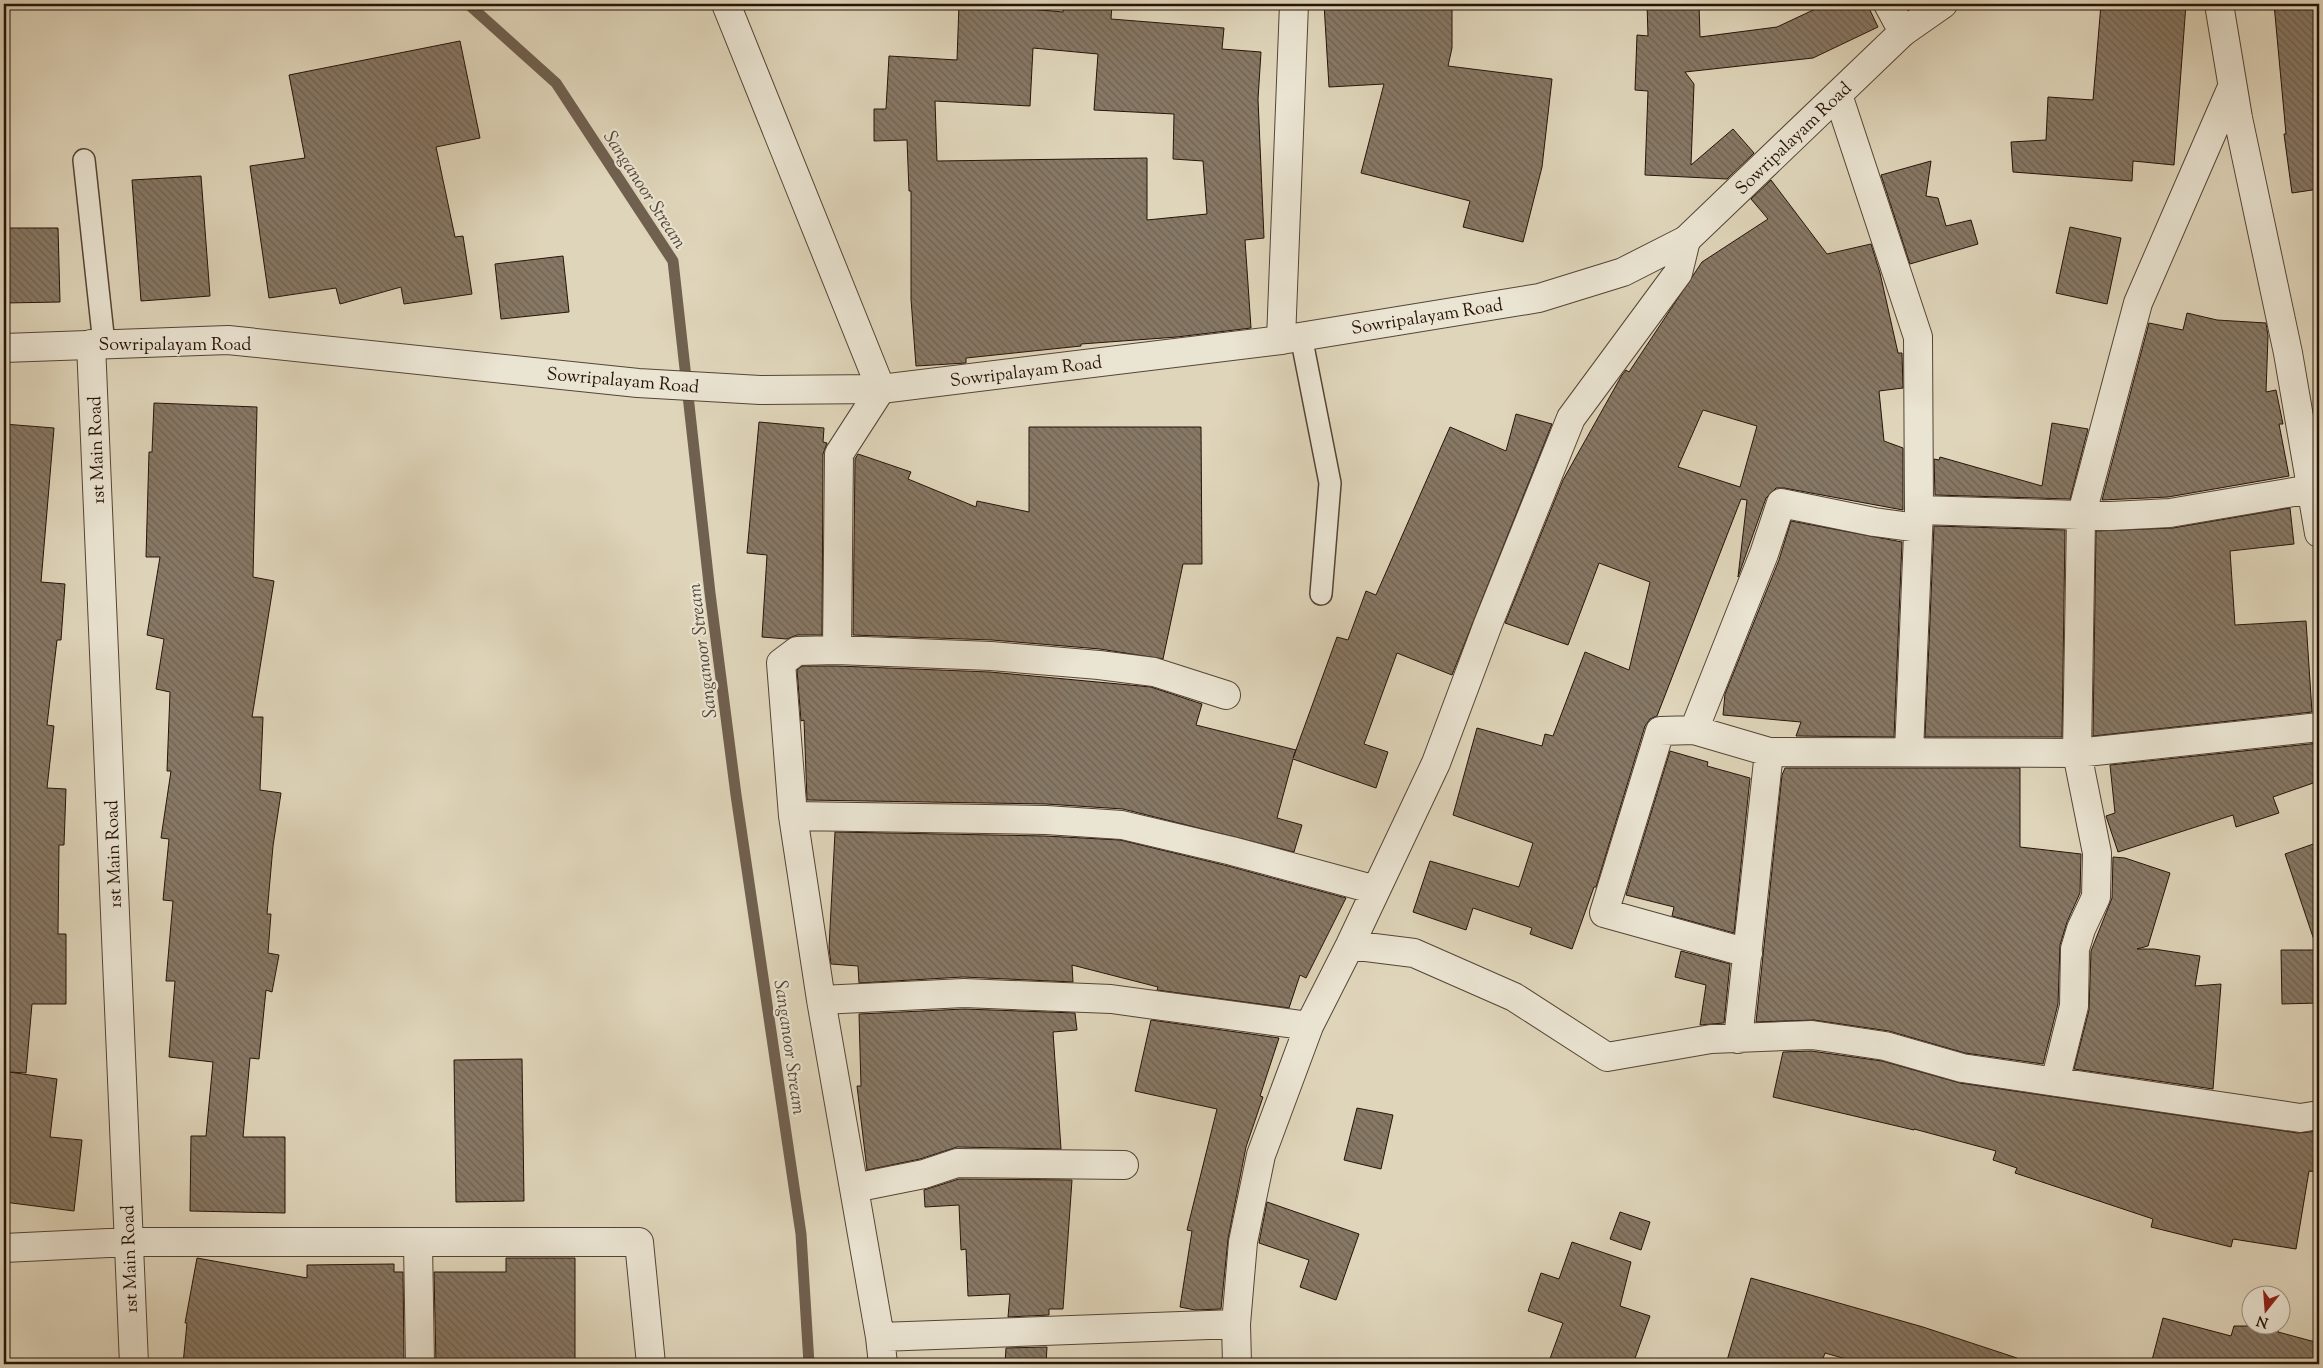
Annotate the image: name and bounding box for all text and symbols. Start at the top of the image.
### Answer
street label: Sowripalayam Road [1730,77,1858,202]
water label: Sanganoor Stream [596,126,693,255]
street label: Sowripalayam Road [1350,293,1505,343]
street label: Sowripalayam Road [98,333,252,359]
street label: Sowripalayam Road [949,351,1104,395]
street label: Sowripalayam Road [545,362,700,402]
street label: 1st Main Road [83,395,113,504]
water label: Sanganoor Stream [682,581,725,720]
street label: 1st Main Road [100,799,130,908]
water label: Sanganoor Stream [766,978,811,1117]
street label: 1st Main Road [116,1204,146,1313]
north arrow [2240,1286,2290,1336]
text: N [2255,1309,2271,1332]

